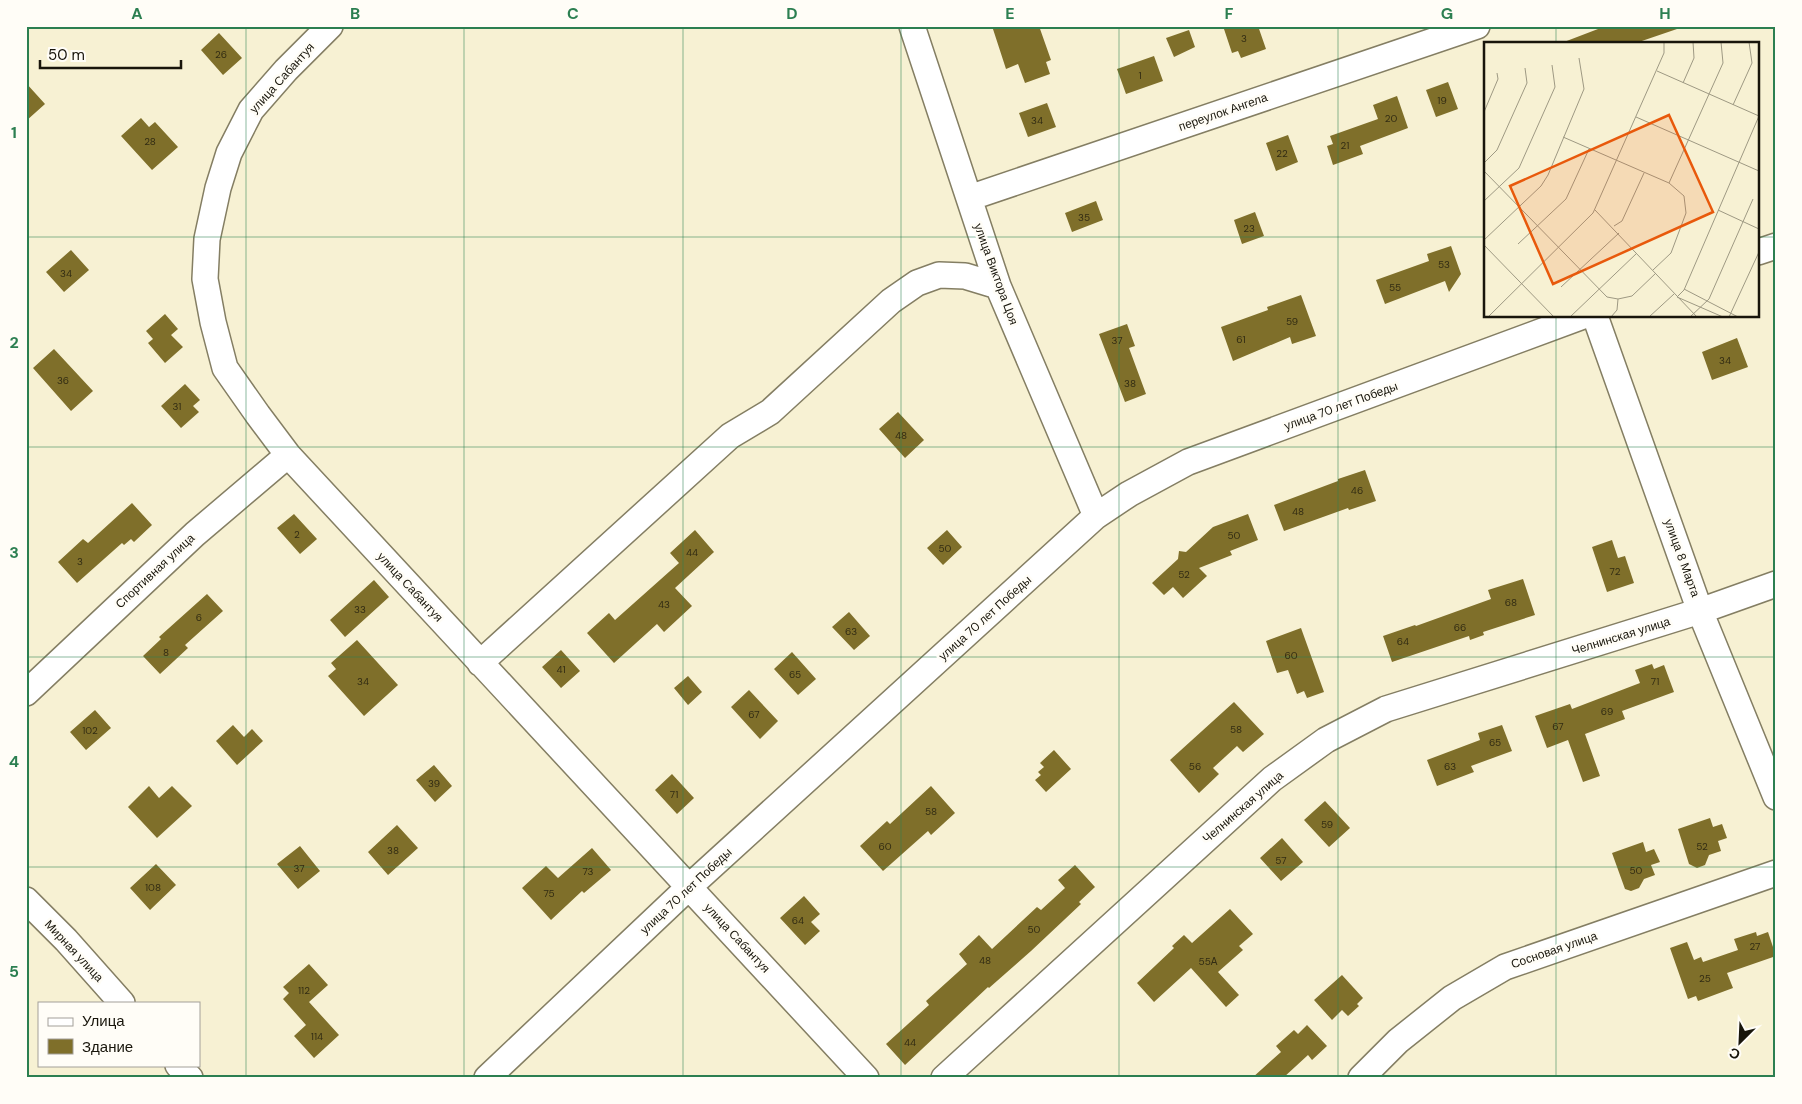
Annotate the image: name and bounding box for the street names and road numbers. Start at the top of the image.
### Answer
street label: улица Сабантуя [246,39,318,117]
street label: переулок Ангела [1176,89,1270,135]
street label: улица Виктора Цоя [970,221,1022,327]
street label: улица 70 лет Победы [1282,378,1400,434]
street label: улица 8 Марта [1660,517,1704,600]
street label: Спортивная улица [112,530,198,612]
street label: улица Сабантуя [374,549,446,625]
street label: улица 70 лет Победы [935,572,1035,664]
street label: Челнинская улица [1570,613,1672,659]
street label: Челнинская улица [1199,767,1287,847]
street label: улица 70 лет Победы [637,844,735,938]
street label: улица Сабантуя [701,900,773,976]
street label: Мирная улица [41,917,107,986]
street label: Сосновая улица [1509,928,1600,972]

